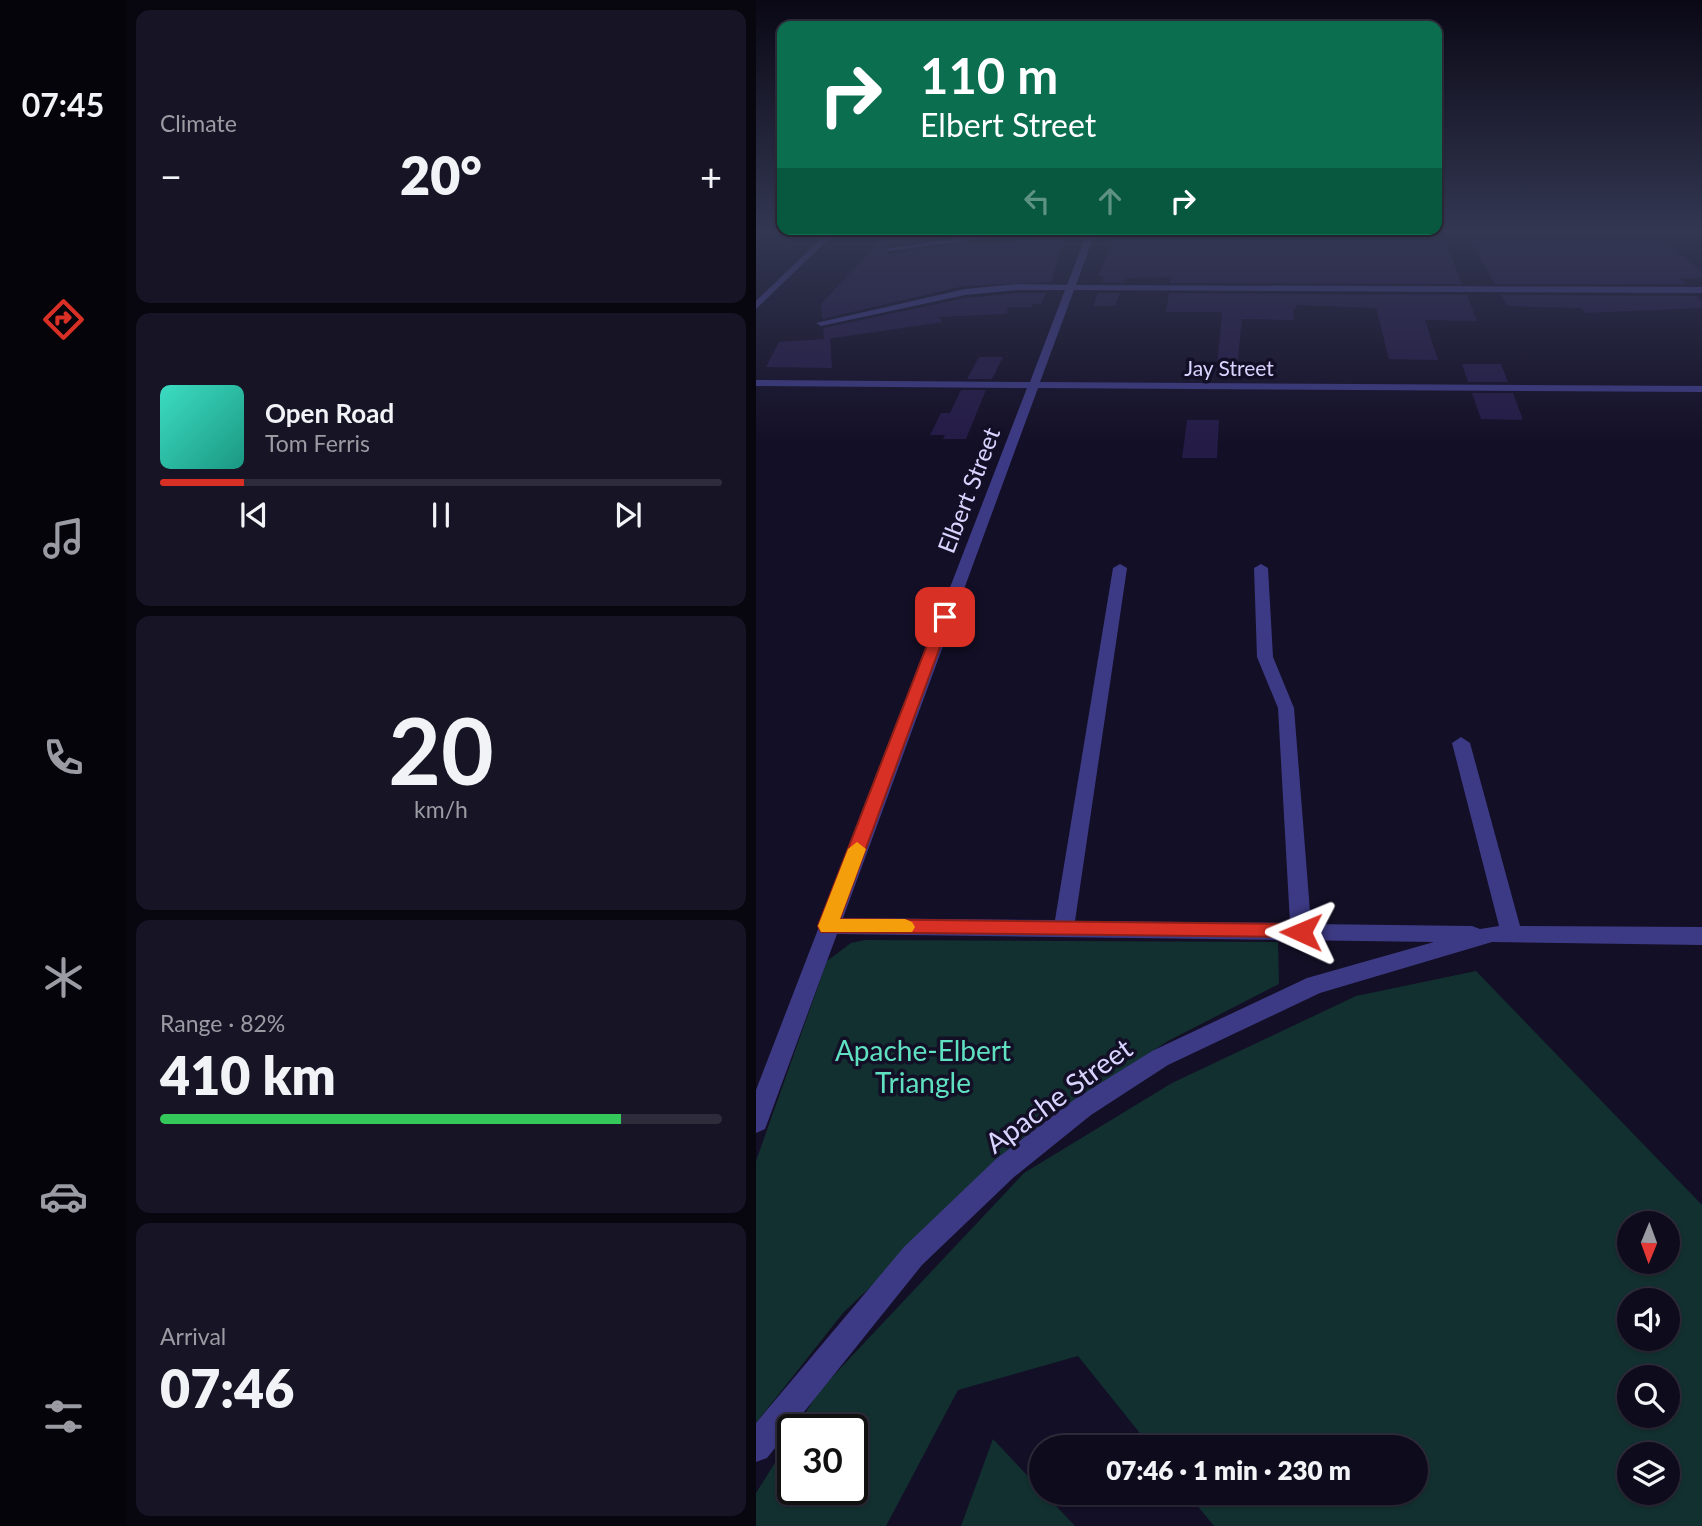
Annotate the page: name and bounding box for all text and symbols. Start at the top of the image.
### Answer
text: 110 m [920,46,1058,104]
icon: right [805,49,896,140]
text: 07:45 [22,85,104,124]
text: Elbert Street [920,105,1096,144]
text: Climate [160,109,237,137]
text: 20° [400,144,482,206]
text: − [160,153,182,199]
text: + [700,153,722,199]
icon: left [1018,182,1056,220]
icon: ahead [1091,182,1129,220]
icon: right [1164,182,1202,220]
icon: directions [39,295,88,344]
street label: Jay Street [1184,355,1274,380]
text: Open Road [265,397,394,429]
street label: Elbert Street [931,423,1005,557]
text: Tom Ferris [265,429,370,457]
icon: previous [235,496,273,534]
icon: pause [422,496,460,534]
icon: next [609,496,647,534]
icon: music [39,514,88,563]
pin [915,587,975,647]
icon: arrive [926,598,964,636]
text: 20 [388,695,494,804]
icon: phone [39,733,88,782]
text: km/h [414,795,468,823]
position arrow [1264,895,1338,969]
icon: climate [39,953,88,1002]
text: Range · 82% [160,1009,285,1037]
street label: Apache Street [978,1030,1138,1160]
park label: Apache-Elbert Triangle [835,1033,1011,1099]
text: 410 km [160,1044,336,1106]
icon: car [39,1172,88,1221]
north arrow [1617,1211,1680,1274]
map controls [1617,1211,1680,1505]
button: sound [1617,1288,1680,1351]
text: Arrival [160,1322,226,1350]
text: 07:46 [160,1357,294,1419]
button: search [1617,1365,1680,1428]
icon: filters [39,1392,88,1441]
speed limit sign: 30 [777,1414,868,1505]
button: layers [1617,1442,1680,1505]
text: 07:46 · 1 min · 230 m [1106,1454,1351,1486]

